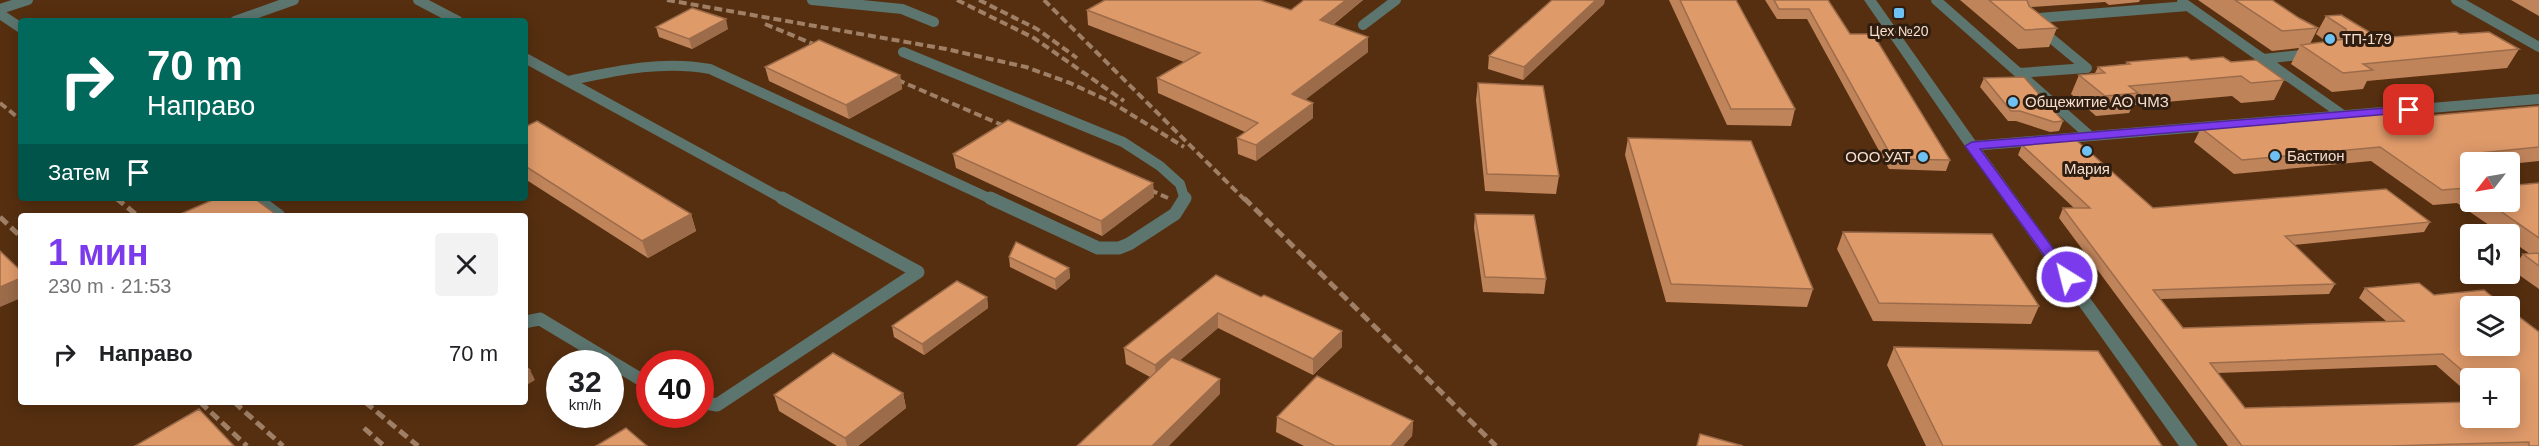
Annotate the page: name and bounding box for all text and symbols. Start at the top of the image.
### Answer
marker: Цех №20 [1892,6,1906,20]
place label: Цех №20 [1869,23,1929,39]
place label: ТП-179 [2342,30,2392,47]
marker: ТП-179 [2323,32,2337,46]
icon: right [48,42,126,120]
text: 70 m [147,42,243,89]
pin [2383,84,2434,135]
text: Направо [147,91,255,121]
place label: Общежитие АО ЧМЗ [2025,93,2169,110]
icon: arrive [2392,93,2425,126]
marker: Общежитие АО ЧМЗ [2006,95,2020,109]
marker: Мария [2080,144,2094,158]
place label: Бастион [2287,147,2345,164]
place label: ООО УАТ [1845,148,1911,165]
marker: Бастион [2268,149,2282,163]
marker: ООО УАТ [1916,150,1930,164]
north arrow [2460,152,2520,212]
map controls [2460,152,2520,428]
icon: arrive [122,156,155,189]
text: Затем [48,160,110,185]
place label: Мария [2064,160,2110,177]
button: sound [2460,224,2520,284]
text: 1 мин [48,232,149,273]
button: close [435,233,498,296]
position arrow [2035,245,2099,309]
text: 230 m · 21:53 [48,275,171,297]
button: layers [2460,296,2520,356]
icon: right [48,338,81,371]
text: Направо [99,341,193,366]
text: 70 m [449,341,498,366]
speed limit sign: 40 [636,350,714,428]
text: 32 [568,365,602,398]
button: + [2460,368,2520,428]
text: km/h [569,396,601,413]

